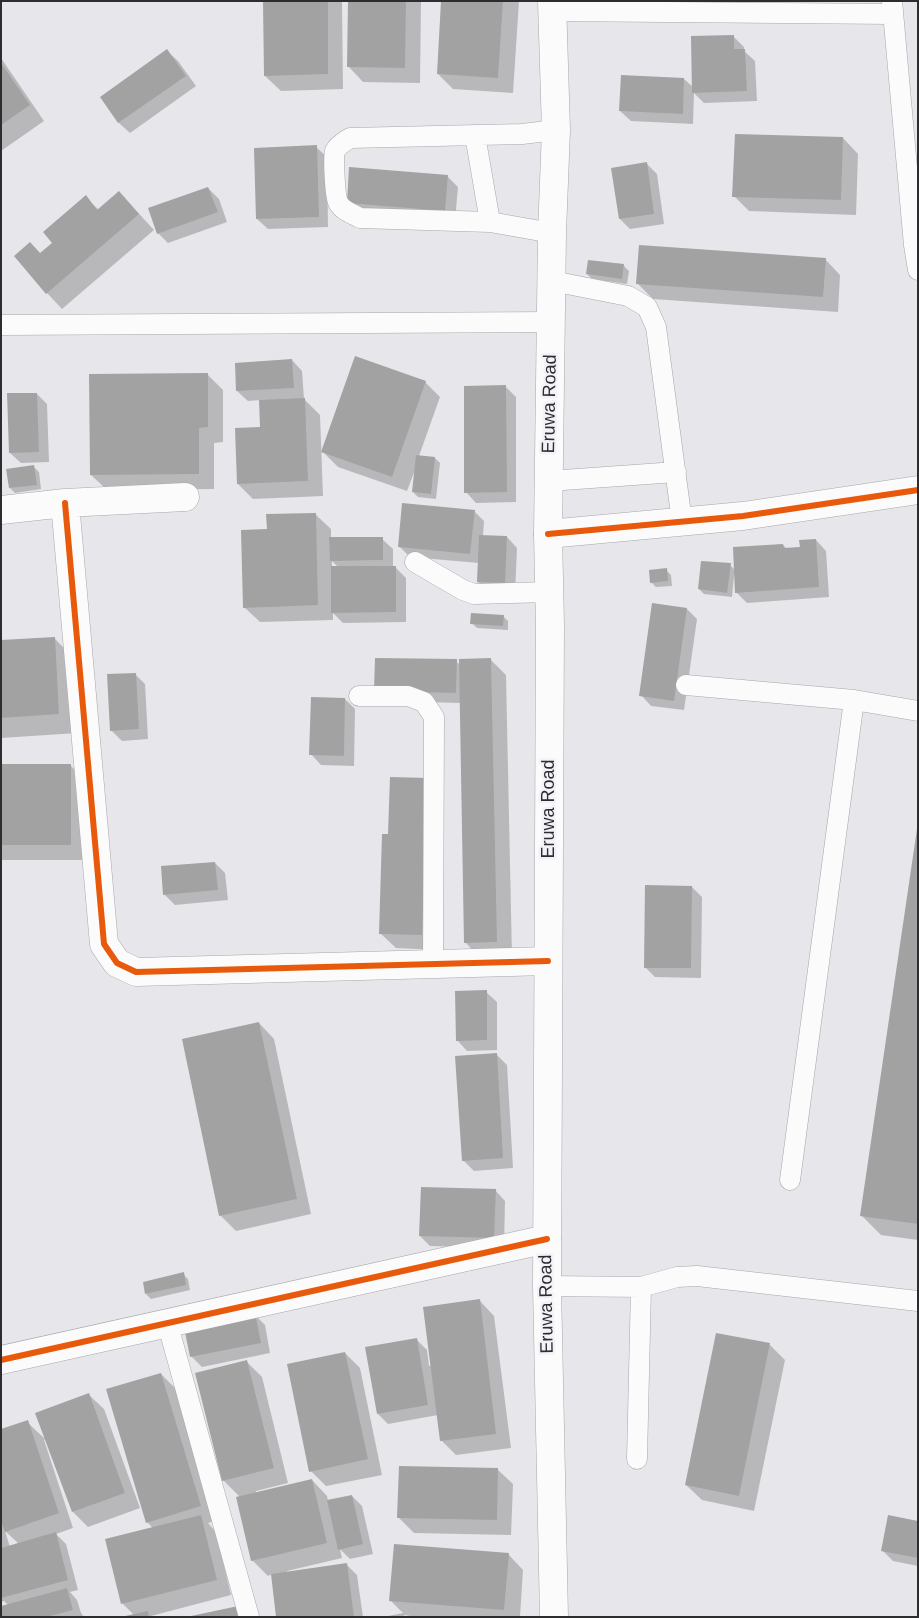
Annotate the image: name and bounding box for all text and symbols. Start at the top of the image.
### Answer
street label: Eruwa Road [538,354,562,454]
street label: Eruwa Road [538,759,560,859]
street label: Eruwa Road [535,1254,559,1354]

